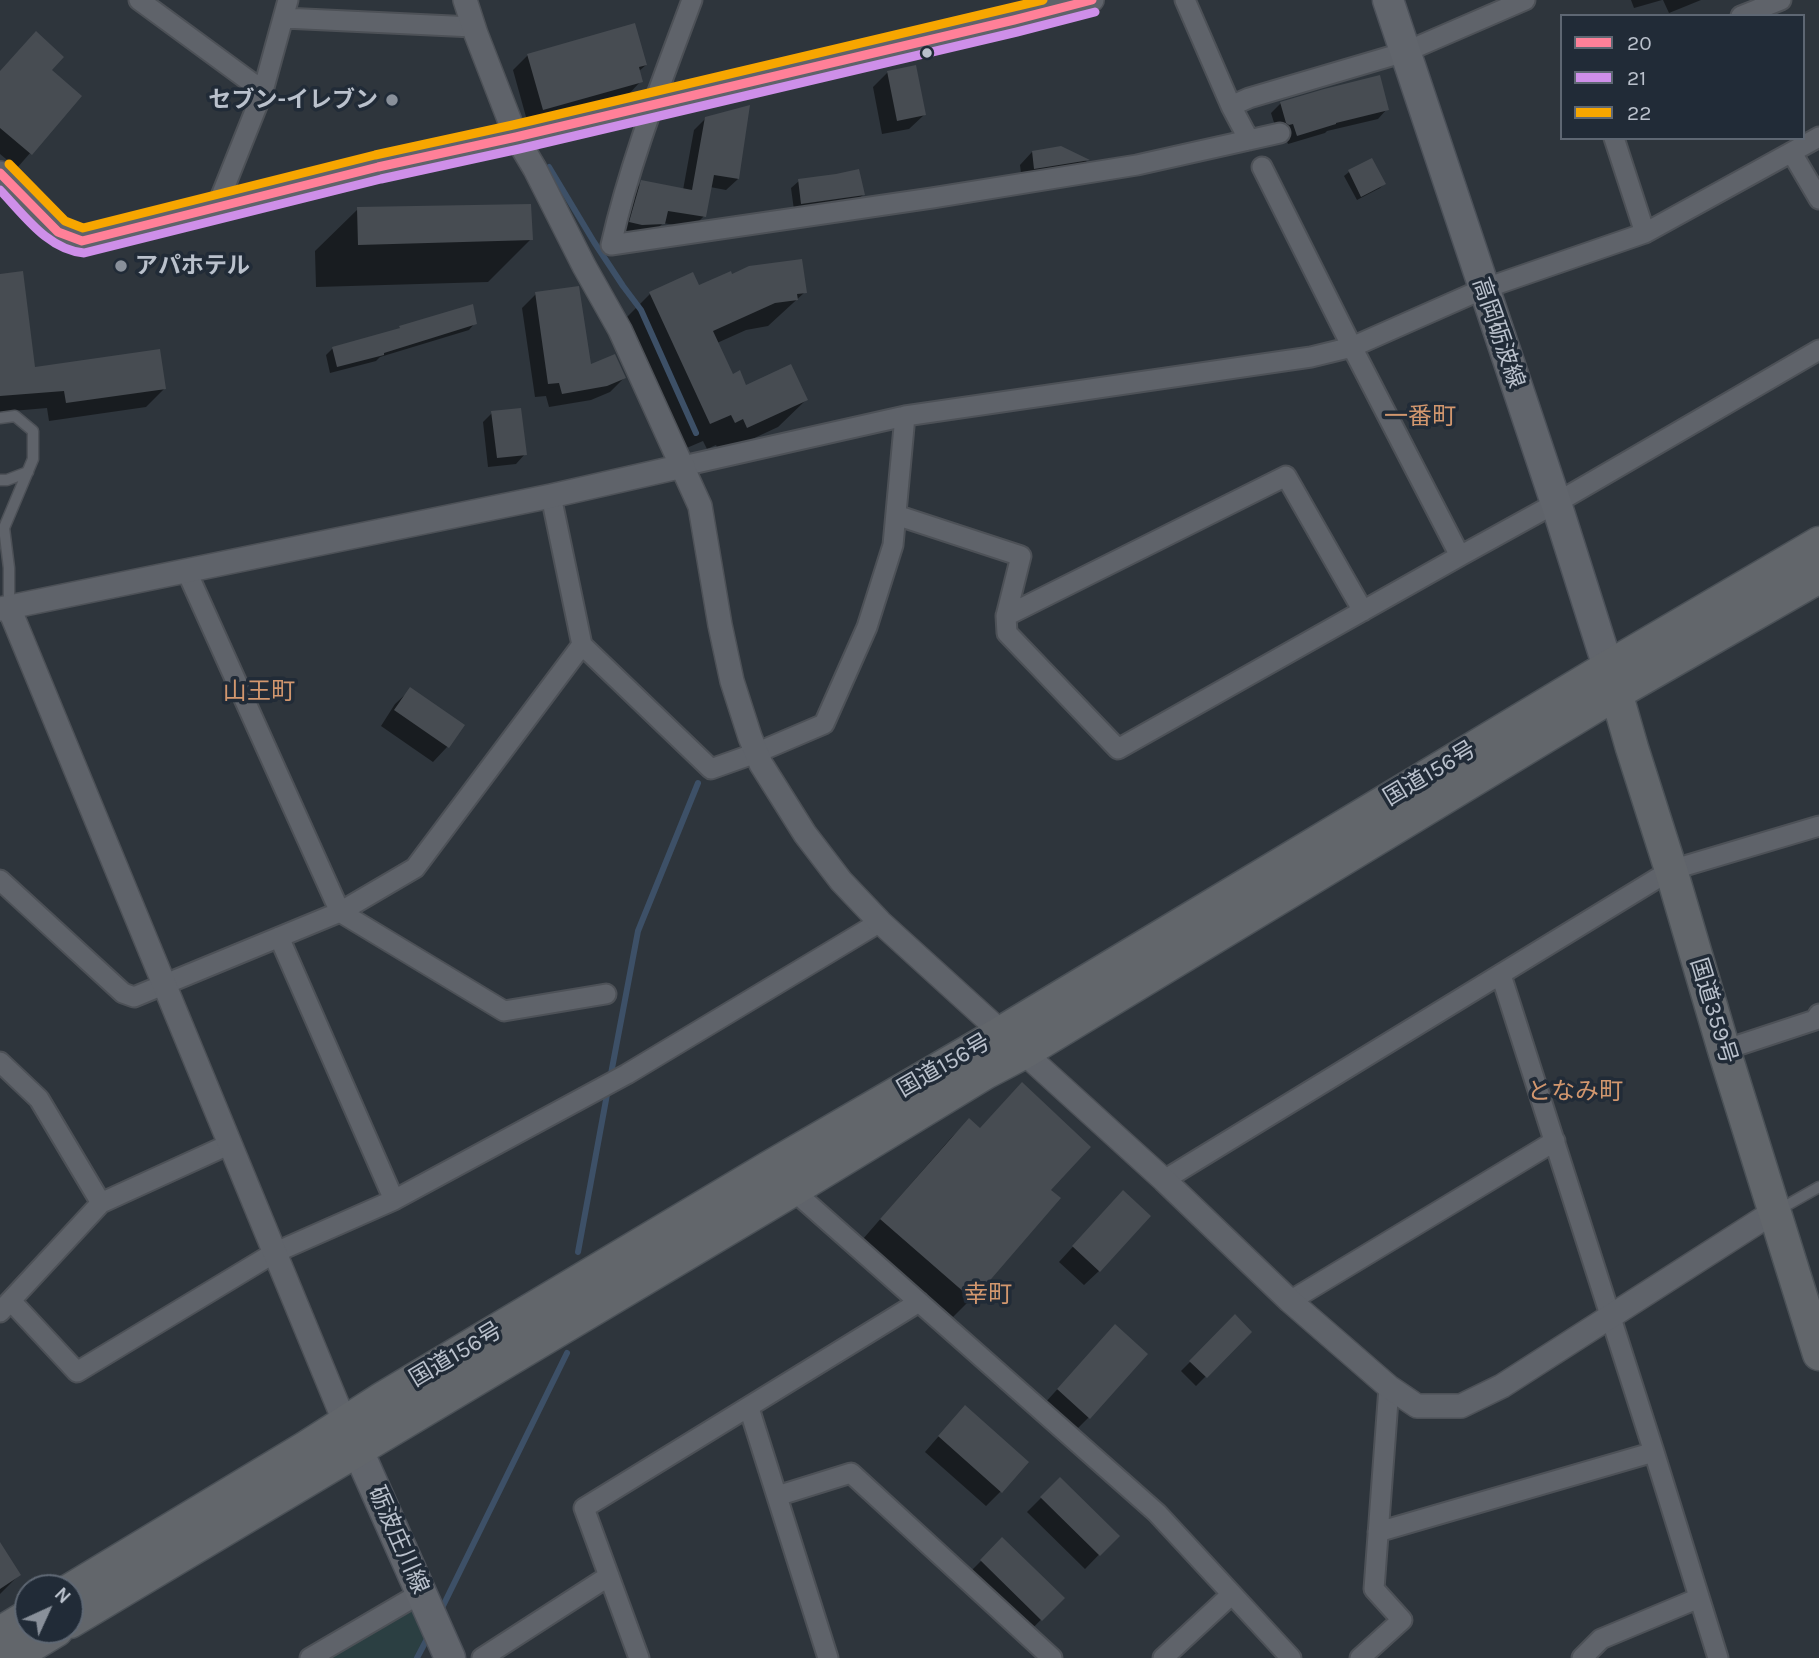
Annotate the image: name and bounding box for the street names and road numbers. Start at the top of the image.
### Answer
street label: 高岡砺波線 [1466,274,1530,392]
street label: 国道156号 [1379,736,1481,812]
street label: 国道359号 [1684,955,1742,1067]
street label: 国道156号 [893,1028,995,1104]
street label: 国道156号 [405,1317,507,1393]
street label: 砺波庄川線 [362,1482,434,1598]

